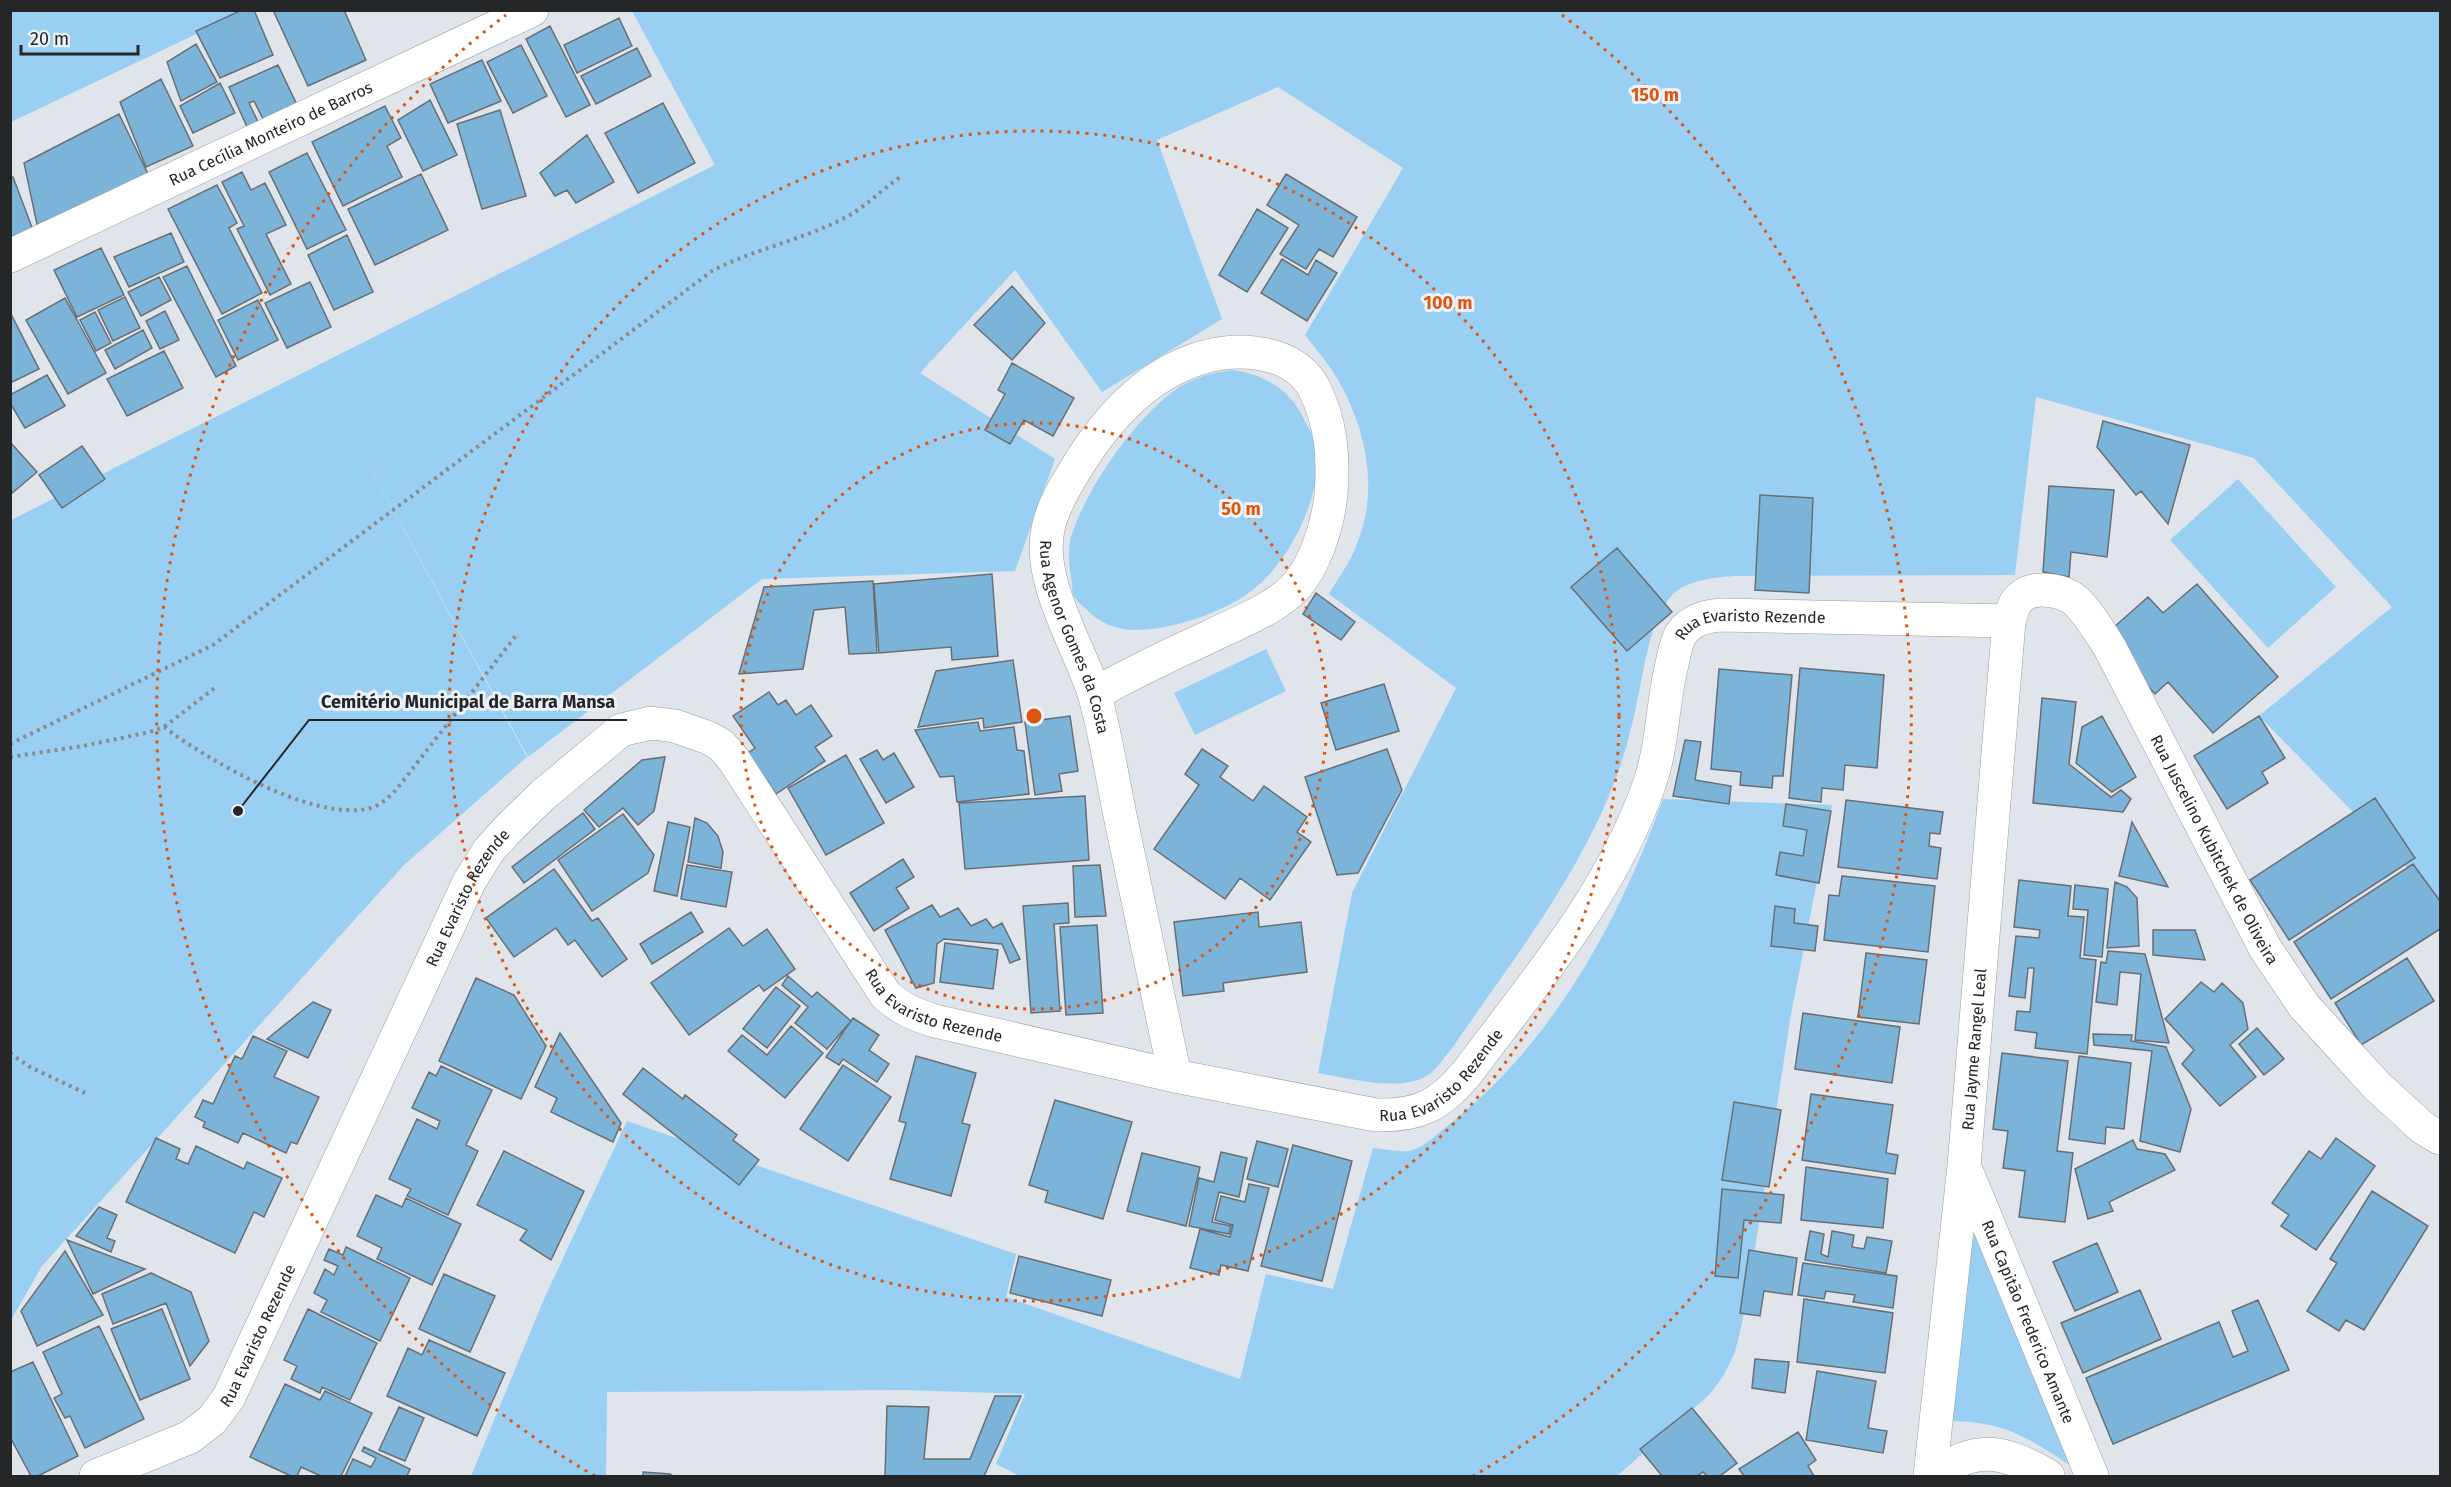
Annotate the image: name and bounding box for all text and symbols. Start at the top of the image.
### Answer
scale bar [21,18,138,56]
text: 20 m [30,28,69,50]
street label: Rua Cecília Monteiro de Barros [166,78,376,190]
text: 150 m [1631,84,1679,106]
text: 100 m [1424,292,1472,314]
text: 50 m [1221,498,1261,520]
street label: Rua Agenor Gomes da Costa [1036,540,1113,736]
street label: Rua Evaristo Rezende [1671,606,1826,643]
callout: Cemitério Municipal de Barra Mansa [309,684,627,720]
text: Cemitério Municipal de Barra Mansa [321,691,615,713]
centre of rings [1024,706,1044,726]
street label: Rua Juscelino Kubitchek de Oliveira [2146,732,2282,968]
street label: Rua Evaristo Rezende [422,825,514,970]
street label: Rua Evaristo Rezende [861,965,1004,1046]
street label: Rua Jayme Rangel Leal [1958,967,1990,1131]
street label: Rua Evaristo Rezende [1379,1025,1507,1125]
street label: Rua Capitão Frederico Amante [1978,1217,2078,1426]
street label: Rua Evaristo Rezende [216,1261,300,1411]

